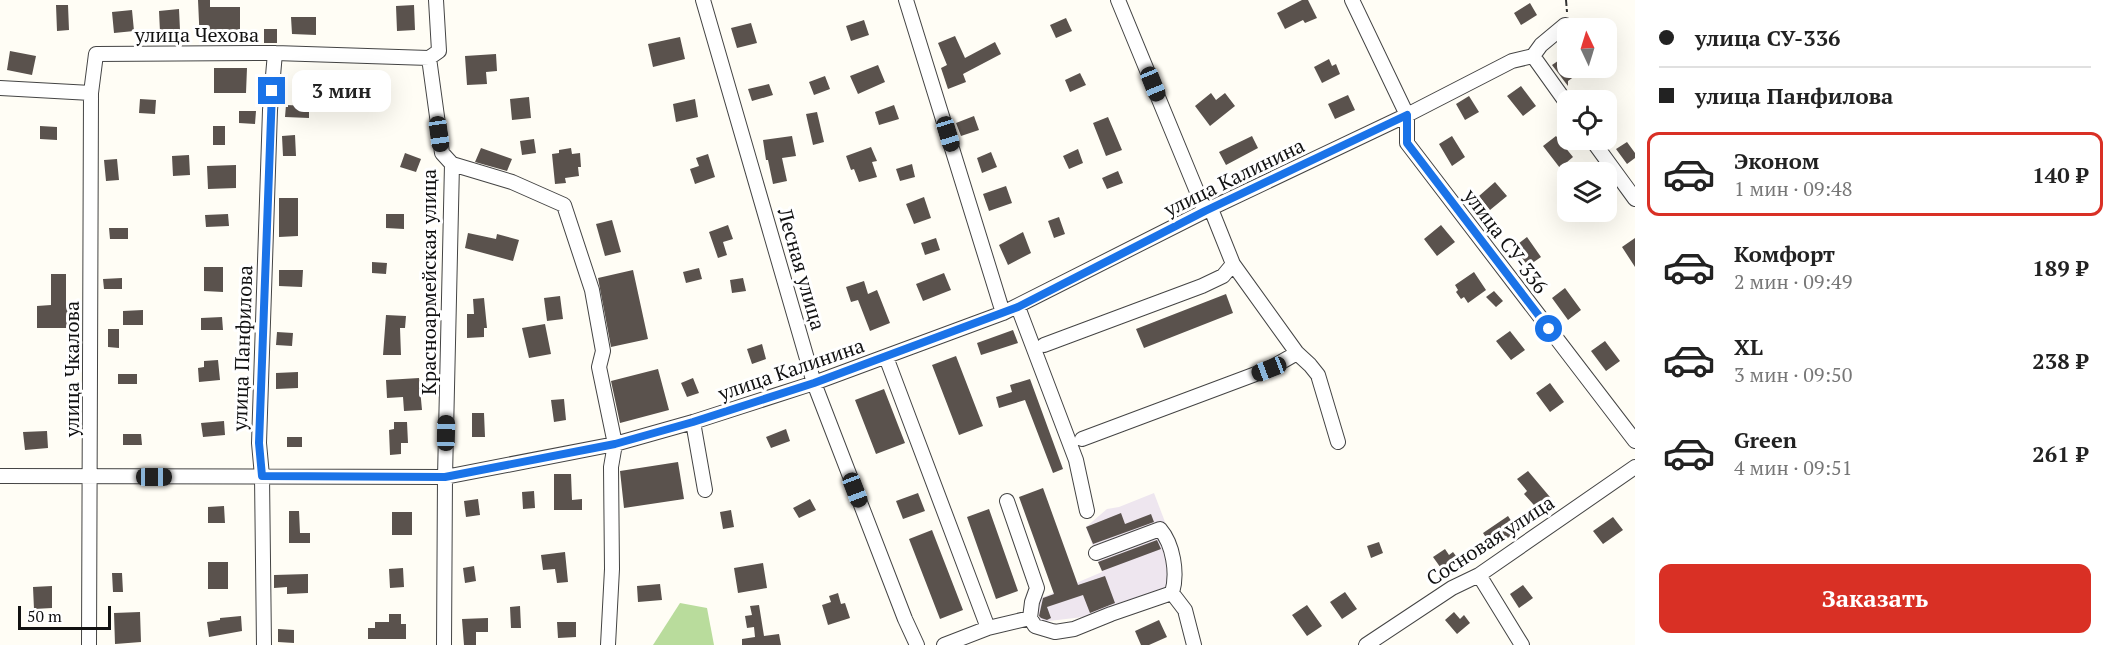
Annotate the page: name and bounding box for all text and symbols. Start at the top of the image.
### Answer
north arrow [1557,18,1617,78]
map controls [1557,18,1617,222]
street label: улица Чехова [134,21,259,48]
text: улица СУ-336 [1695,23,1841,52]
car [1138,64,1168,104]
callout: 3 мин [293,70,392,112]
route end [258,77,285,104]
text: 3 мин [312,77,371,104]
text: улица Панфилова [1695,81,1893,110]
button: locate [1557,90,1617,150]
car [934,114,962,154]
car [428,115,450,153]
street label: улица Калинина [1158,131,1309,223]
text: Эконом [1734,146,1819,175]
icon: car [1662,147,1716,201]
text: 140 ₽ [2032,160,2088,189]
button: layers [1557,162,1617,222]
street label: Красноармейская улица [415,169,442,395]
text: 1 мин · 09:48 [1734,175,1852,202]
street label: улица СУ-336 [1457,182,1555,299]
street label: Лесная улица [771,204,832,333]
text: Комфорт [1734,239,1835,268]
icon: car [1662,240,1716,294]
text: 189 ₽ [2032,253,2088,282]
street label: улица Панфилова [226,265,258,432]
text: 2 мин · 09:49 [1734,268,1852,295]
street label: улица Чкалова [58,301,85,438]
route start [1535,315,1562,342]
street label: улица Калинина [713,331,868,407]
text: XL [1734,332,1763,361]
icon: car [1662,333,1716,387]
text: 238 ₽ [2032,346,2088,375]
car [1249,354,1289,384]
text: 3 мин · 09:50 [1734,361,1852,388]
car [437,415,455,451]
text: Green [1734,425,1797,454]
icon: car [1662,426,1716,480]
text: 261 ₽ [2032,439,2088,468]
text: 4 мин · 09:51 [1734,454,1852,481]
car [136,468,172,486]
car [840,470,870,510]
street label: Сосновая улица [1421,489,1559,591]
button: Заказать [1659,564,2091,633]
scale bar [18,603,111,630]
text: 50 m [27,605,62,627]

